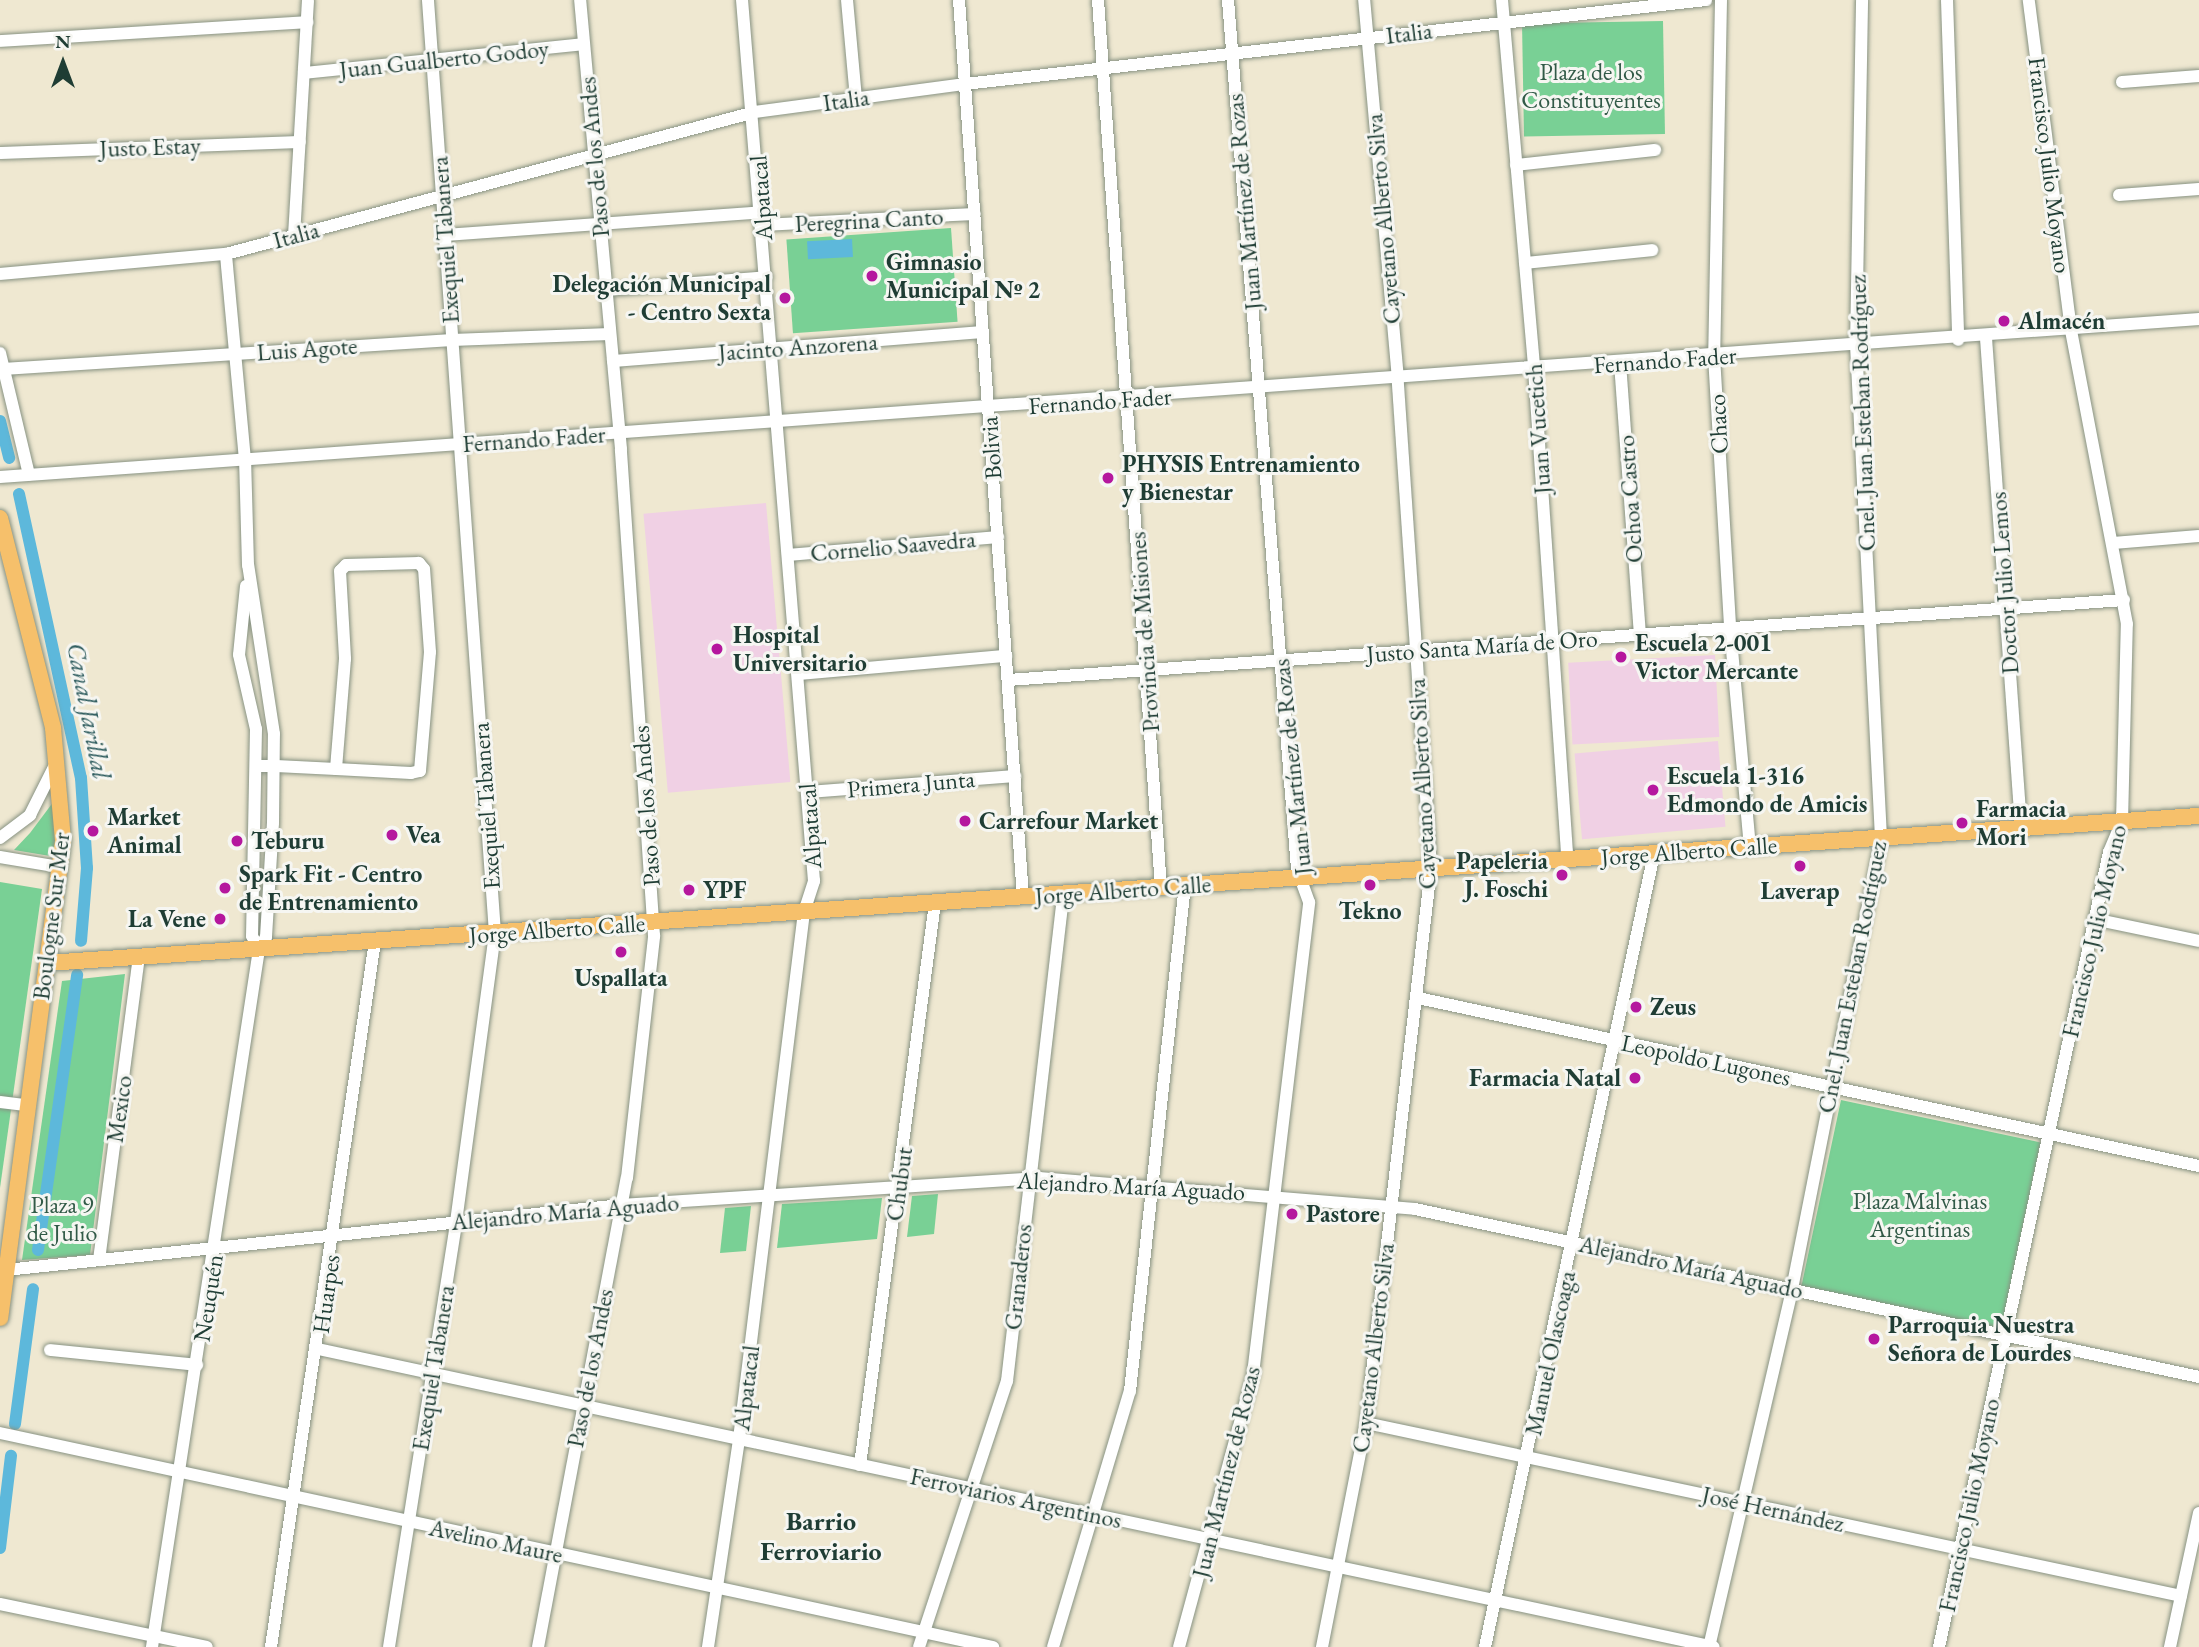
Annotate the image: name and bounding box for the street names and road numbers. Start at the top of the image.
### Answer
street label: Italia [1384,16,1434,50]
street label: Juan Gualberto Godoy [338,34,550,84]
street label: Francisco Julio Moyano [2022,55,2078,275]
street label: Paso de los Andes [573,76,615,238]
street label: Italia [821,83,871,117]
street label: Juan Martínez de Rozas [1220,93,1268,311]
street label: Cayetano Alberto Silva [1359,113,1407,325]
street label: Justo Estay [99,131,201,163]
street label: Alpatacal [744,154,778,242]
street label: Exequiel Tabanera [425,155,465,325]
street label: Peregrina Canto [794,202,944,238]
street label: Italia [270,215,322,255]
street label: Cnel. Juan Esteban Rodríguez [1843,274,1881,552]
street label: Jacinto Anzorena [717,327,879,367]
street label: Luis Agote [256,331,358,367]
street label: Fernando Fader [1592,341,1738,379]
street label: Juan Vucetich [1519,363,1557,495]
street label: Fernando Fader [1027,382,1173,420]
street label: Chaco [1702,393,1734,455]
street label: Bolivia [974,415,1008,481]
street label: Fernando Fader [461,420,607,458]
street label: Ochoa Castro [1611,434,1649,564]
street label: Doctor Julio Lemos [1983,491,2025,675]
street label: Cornelio Saavedra [809,524,977,568]
street label: Provincia de Misiones [1123,531,1165,733]
street label: Justo Santa María de Oro [1365,624,1599,668]
street label: Juan Martínez de Rozas [1266,657,1318,877]
street label: Cayetano Alberto Silva [1402,678,1442,890]
street label: Exequiel Tabanera [466,721,506,891]
street label: Paso de los Andes [626,725,666,887]
street label: Primera Junta [846,764,976,804]
street label: Alpatacal [793,782,827,870]
street label: Francisco Julio Moyano [2055,822,2133,1040]
street label: Jorge Alberto Calle [1600,830,1778,872]
street label: Boulogne Sur Mer [26,831,76,1001]
street label: Cnel. Juan Esteban Rodríguez [1811,838,1893,1116]
street label: Jorge Alberto Calle [1034,869,1212,911]
street label: Jorge Alberto Calle [468,908,646,950]
street label: Leopoldo Lugones [1619,1028,1793,1092]
street label: Mexico [100,1074,138,1144]
street label: Chubut [880,1145,918,1223]
street label: Alejandro María Aguado [1016,1166,1246,1206]
street label: Alejandro María Aguado [450,1188,680,1236]
street label: Granaderos [998,1223,1038,1331]
street label: Alejandro María Aguado [1576,1229,1806,1305]
street label: Cayetano Alberto Silva [1346,1242,1400,1454]
street label: Neuquén [187,1252,229,1344]
street label: Huarpes [306,1253,346,1335]
street label: Manuel Olascoaga [1518,1268,1582,1438]
street label: Exequiel Tabanera [406,1283,460,1453]
street label: Paso de los Andes [560,1286,620,1450]
street label: Alpatacal [726,1344,766,1432]
street label: Juan Martínez de Rozas [1186,1363,1266,1581]
street label: Francisco Julio Moyano [1932,1396,2006,1614]
street label: Ferroviarios Argentinos [908,1462,1124,1534]
street label: José Hernández [1699,1480,1847,1538]
street label: Avelino Maure [427,1513,565,1569]

